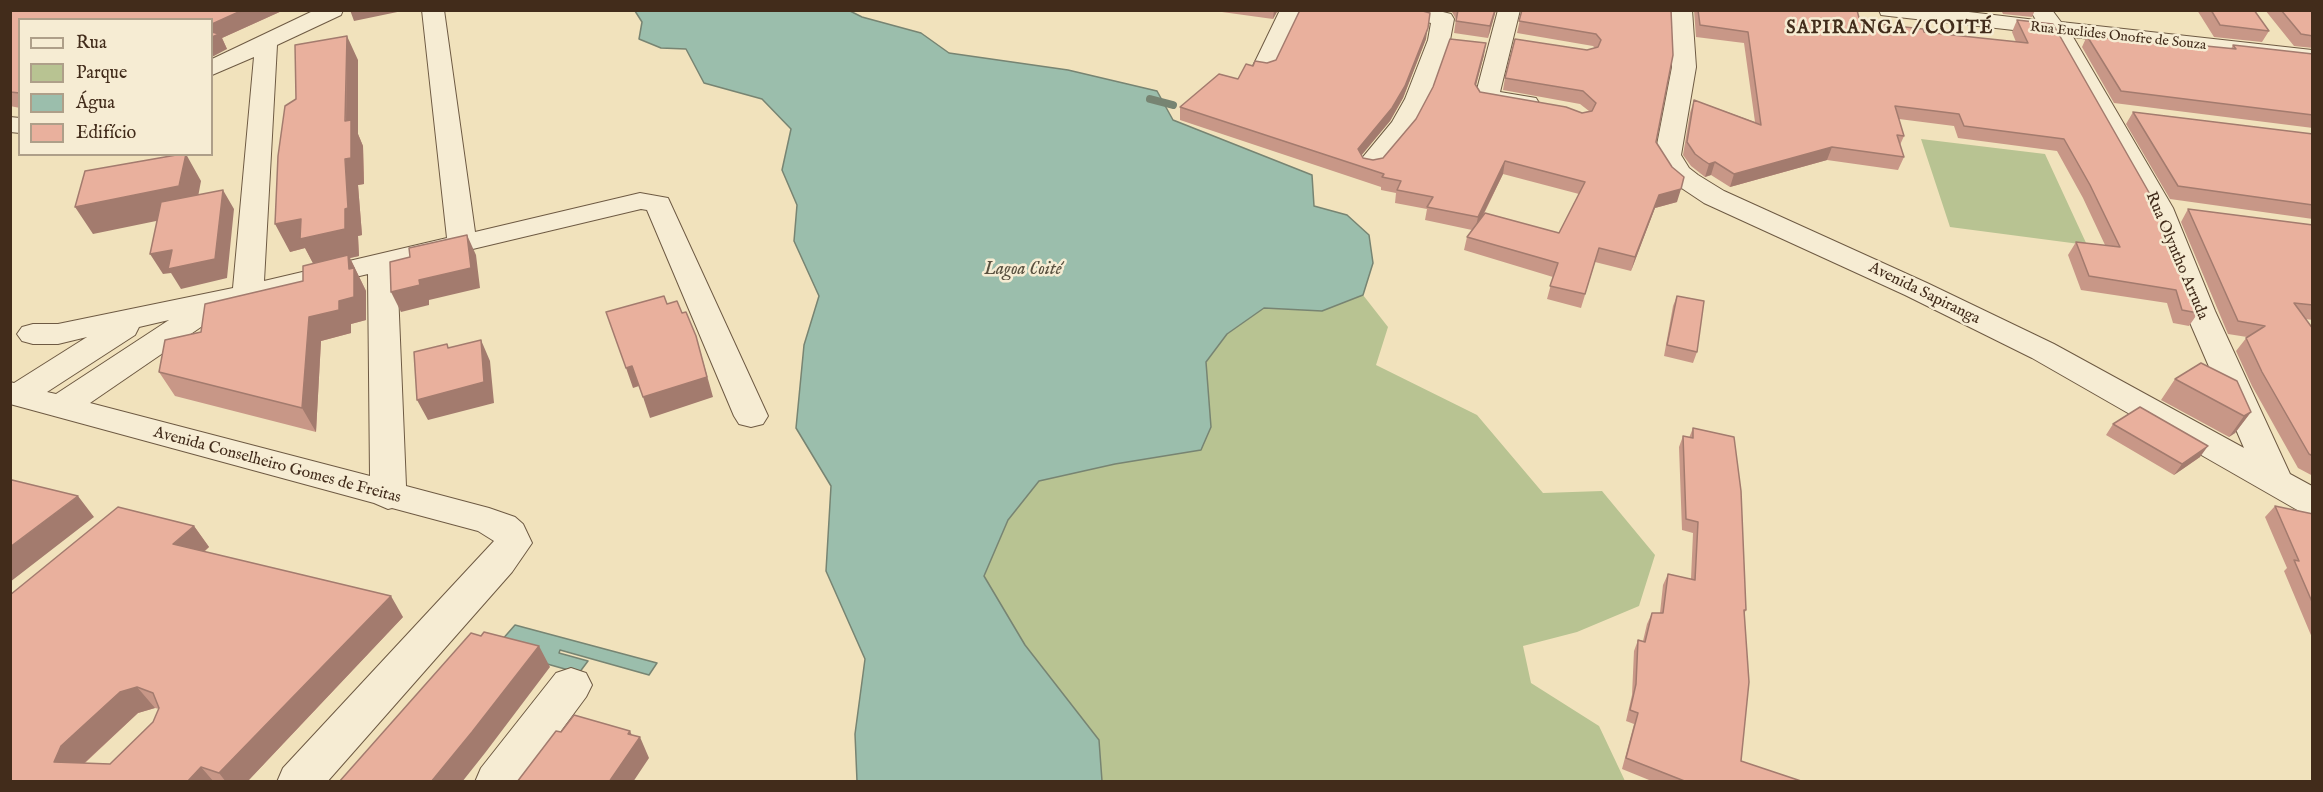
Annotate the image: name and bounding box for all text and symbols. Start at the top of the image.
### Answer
legend [18,18,213,156]
district label: SAPIRANGA / COITÉ [1786,18,1994,40]
street label: Rua Euclides Onofre de Souza [2029,19,2207,55]
text: Rua [76,32,107,55]
text: Parque [76,62,127,85]
text: Água [76,92,115,115]
text: Edifício [76,122,136,145]
street label: Rua Olyntho Arruda [2140,189,2212,323]
water label: Lagoa Coité [984,259,1062,281]
street label: Avenida Sapiranga [1865,259,1983,329]
street label: Avenida Conselheiro Gomes de Freitas [151,424,403,508]

